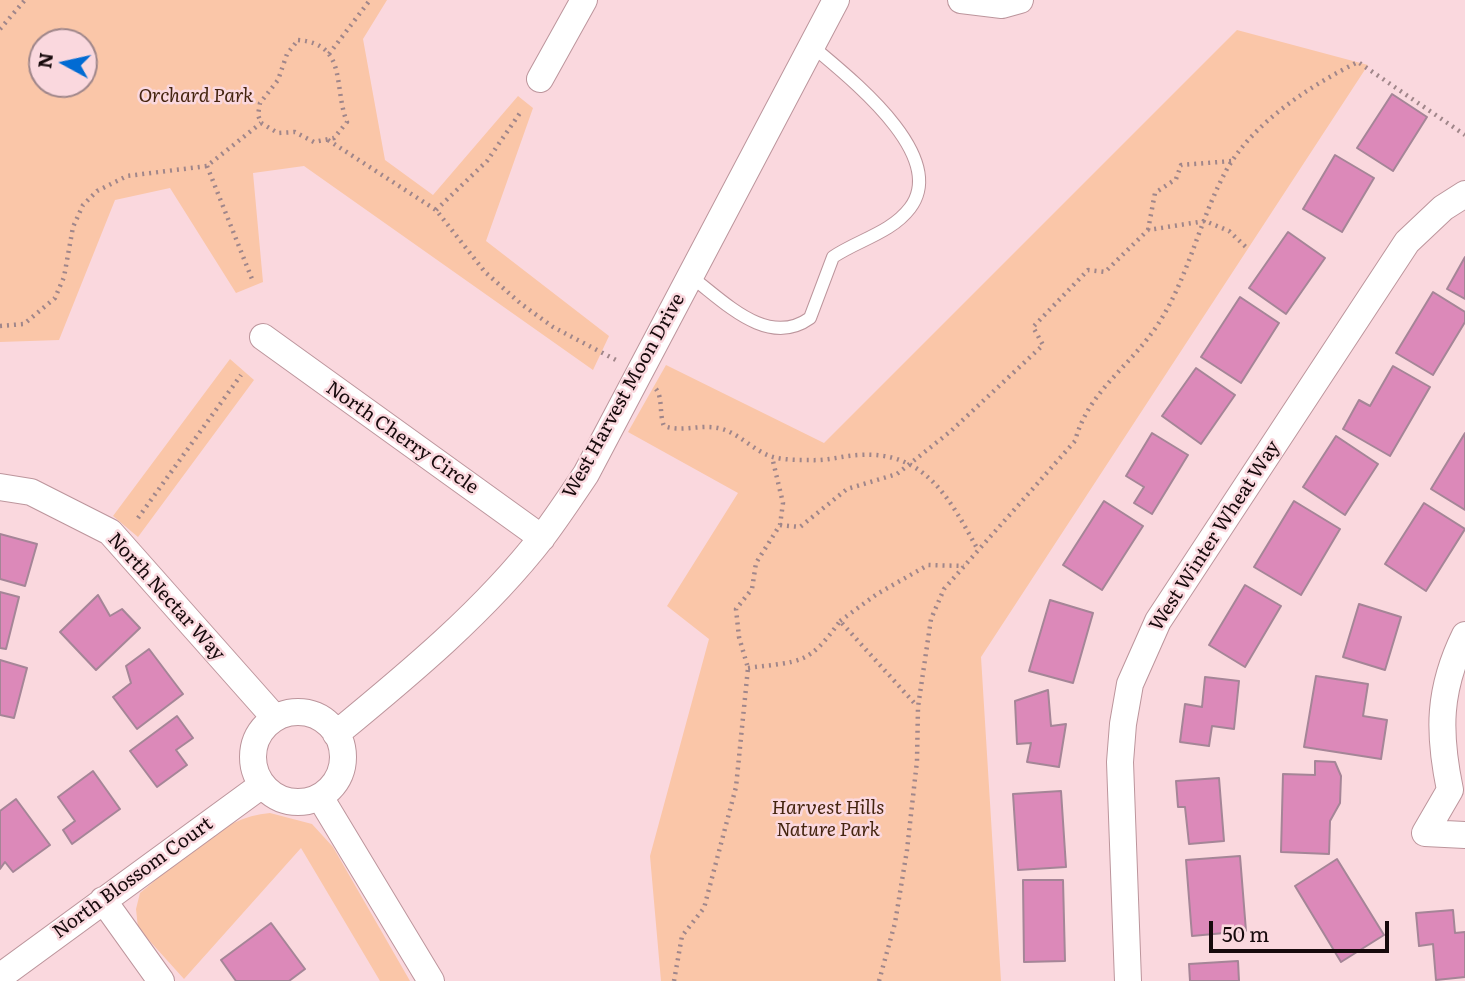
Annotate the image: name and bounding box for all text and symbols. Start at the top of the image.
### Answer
north arrow [28,28,98,98]
text: N [29,51,59,70]
park label: Orchard Park [138,85,254,107]
street label: West Harvest Moon Drive [558,290,690,502]
street label: North Cherry Circle [321,377,483,499]
street label: West Winter Wheat Way [1145,437,1285,635]
street label: North Nectar Way [103,528,229,666]
park label: Harvest Hills Nature Park [772,797,884,841]
street label: North Blossom Court [49,812,217,944]
scale bar [1213,908,1393,952]
text: 50 m [1222,917,1269,948]

